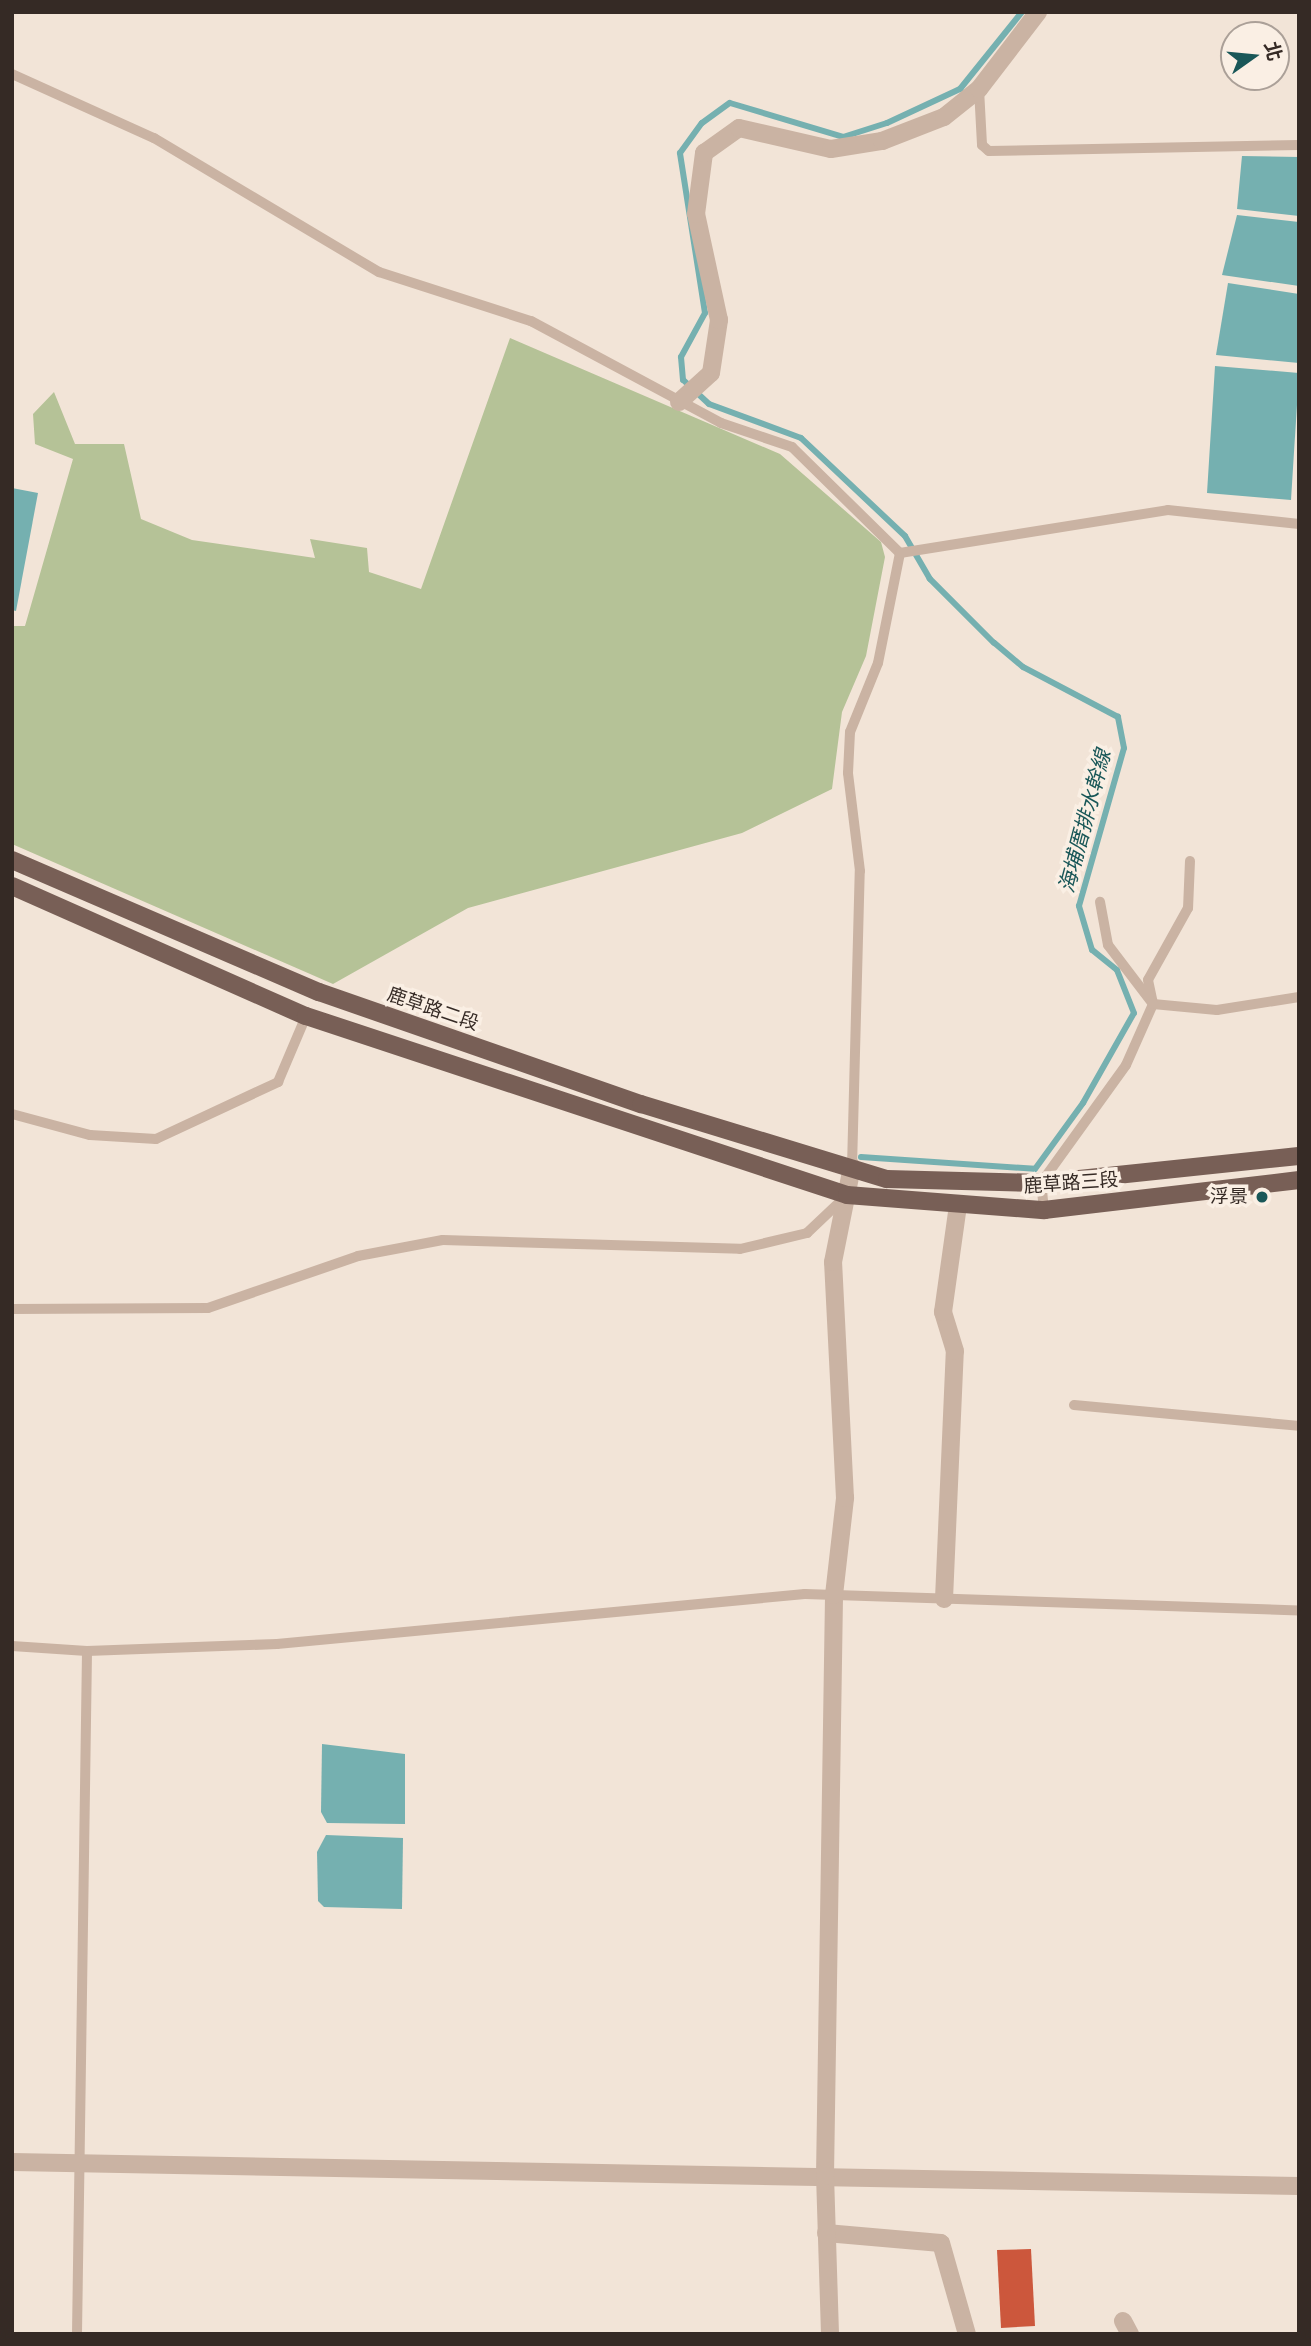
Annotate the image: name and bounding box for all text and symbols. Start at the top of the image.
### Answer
north arrow [1220,21,1290,91]
text: 北 [1258,39,1288,64]
water label: 海埔厝排水幹線 [1053,747,1115,895]
street label: 鹿草路二段 [384,983,482,1035]
street label: 鹿草路三段 [1023,1168,1119,1198]
place label: 浮景 [1210,1186,1248,1208]
marker: 浮景 [1254,1189,1270,1205]

